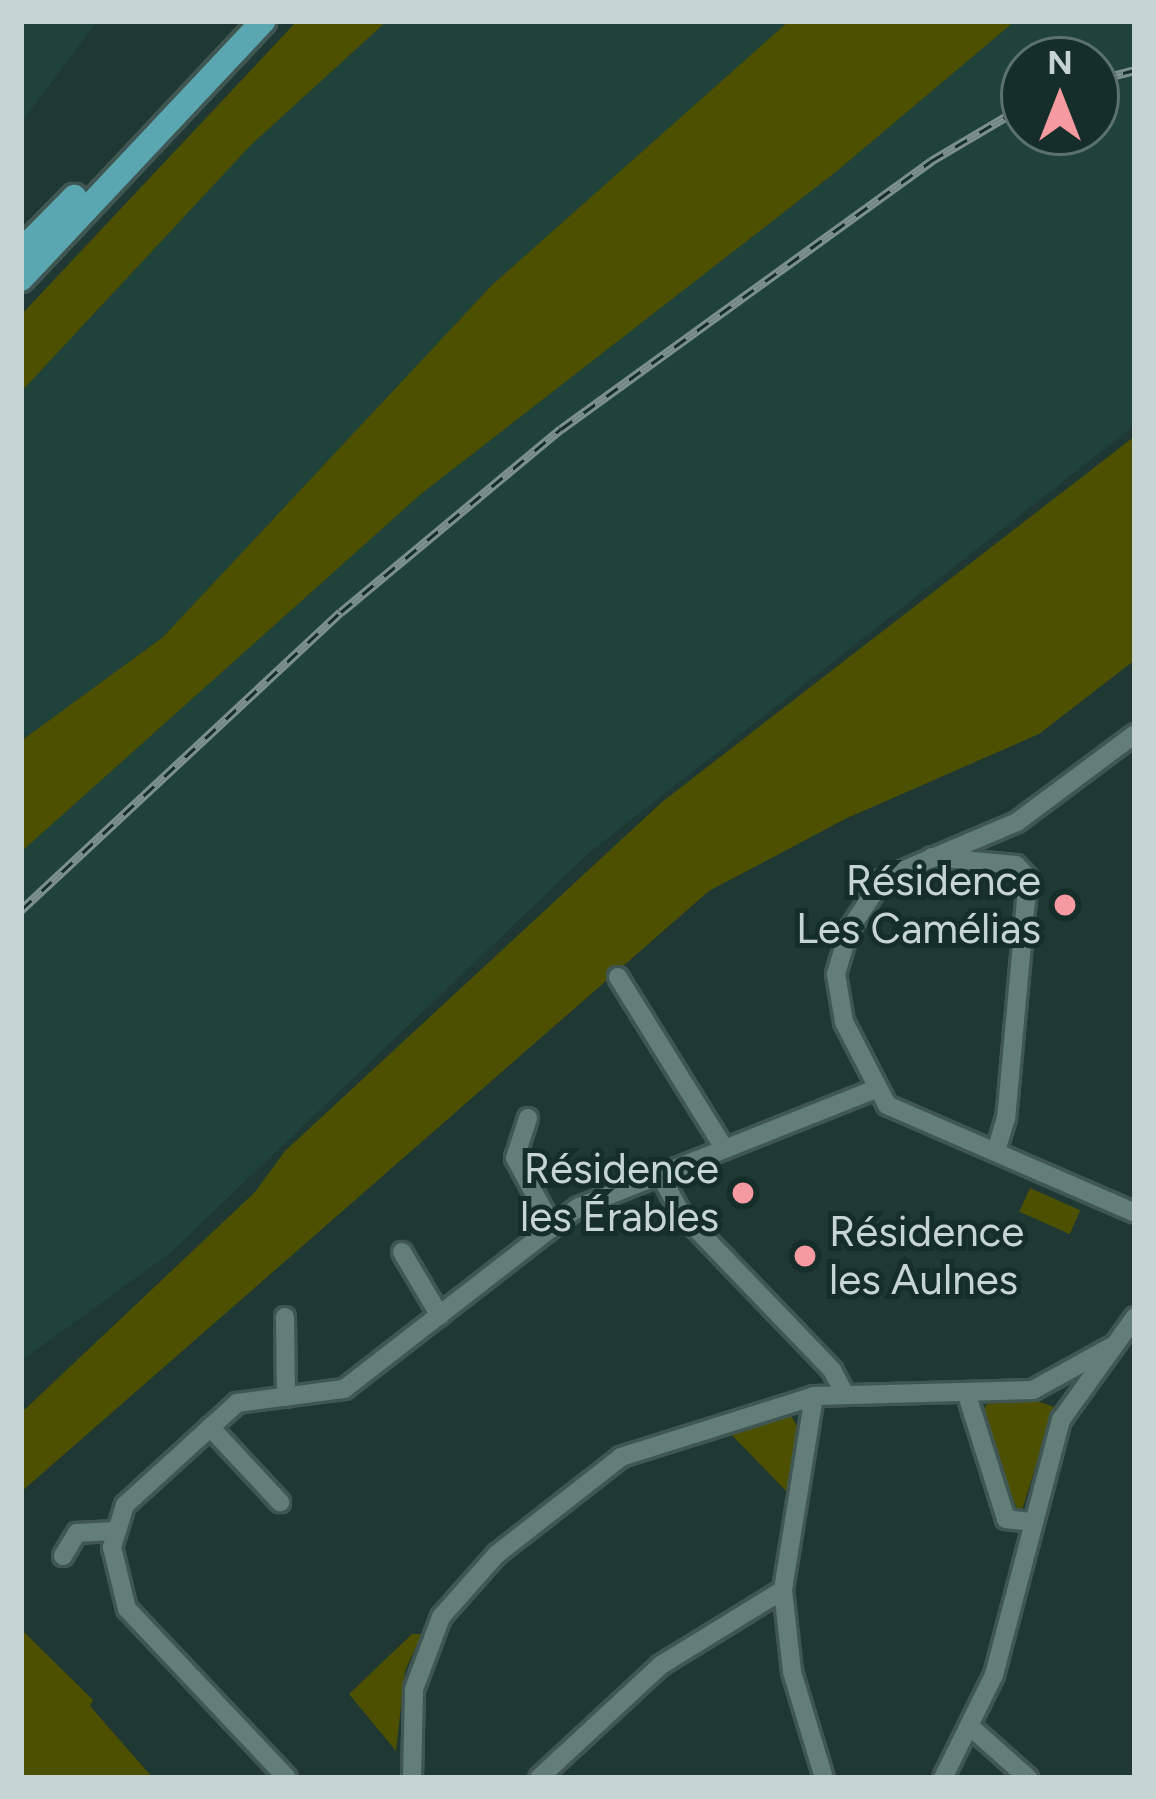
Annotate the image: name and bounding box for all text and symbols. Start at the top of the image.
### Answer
north arrow [1000,36,1120,156]
text: N [1047,43,1073,82]
place label: Résidence Les Camélias [796,856,1041,954]
marker: Résidence Les Camélias [1052,892,1078,918]
place label: Résidence les Érables [520,1144,719,1242]
marker: Résidence les Érables [730,1180,756,1206]
place label: Résidence les Aulnes [829,1207,1024,1306]
marker: Résidence les Aulnes [792,1243,818,1269]

